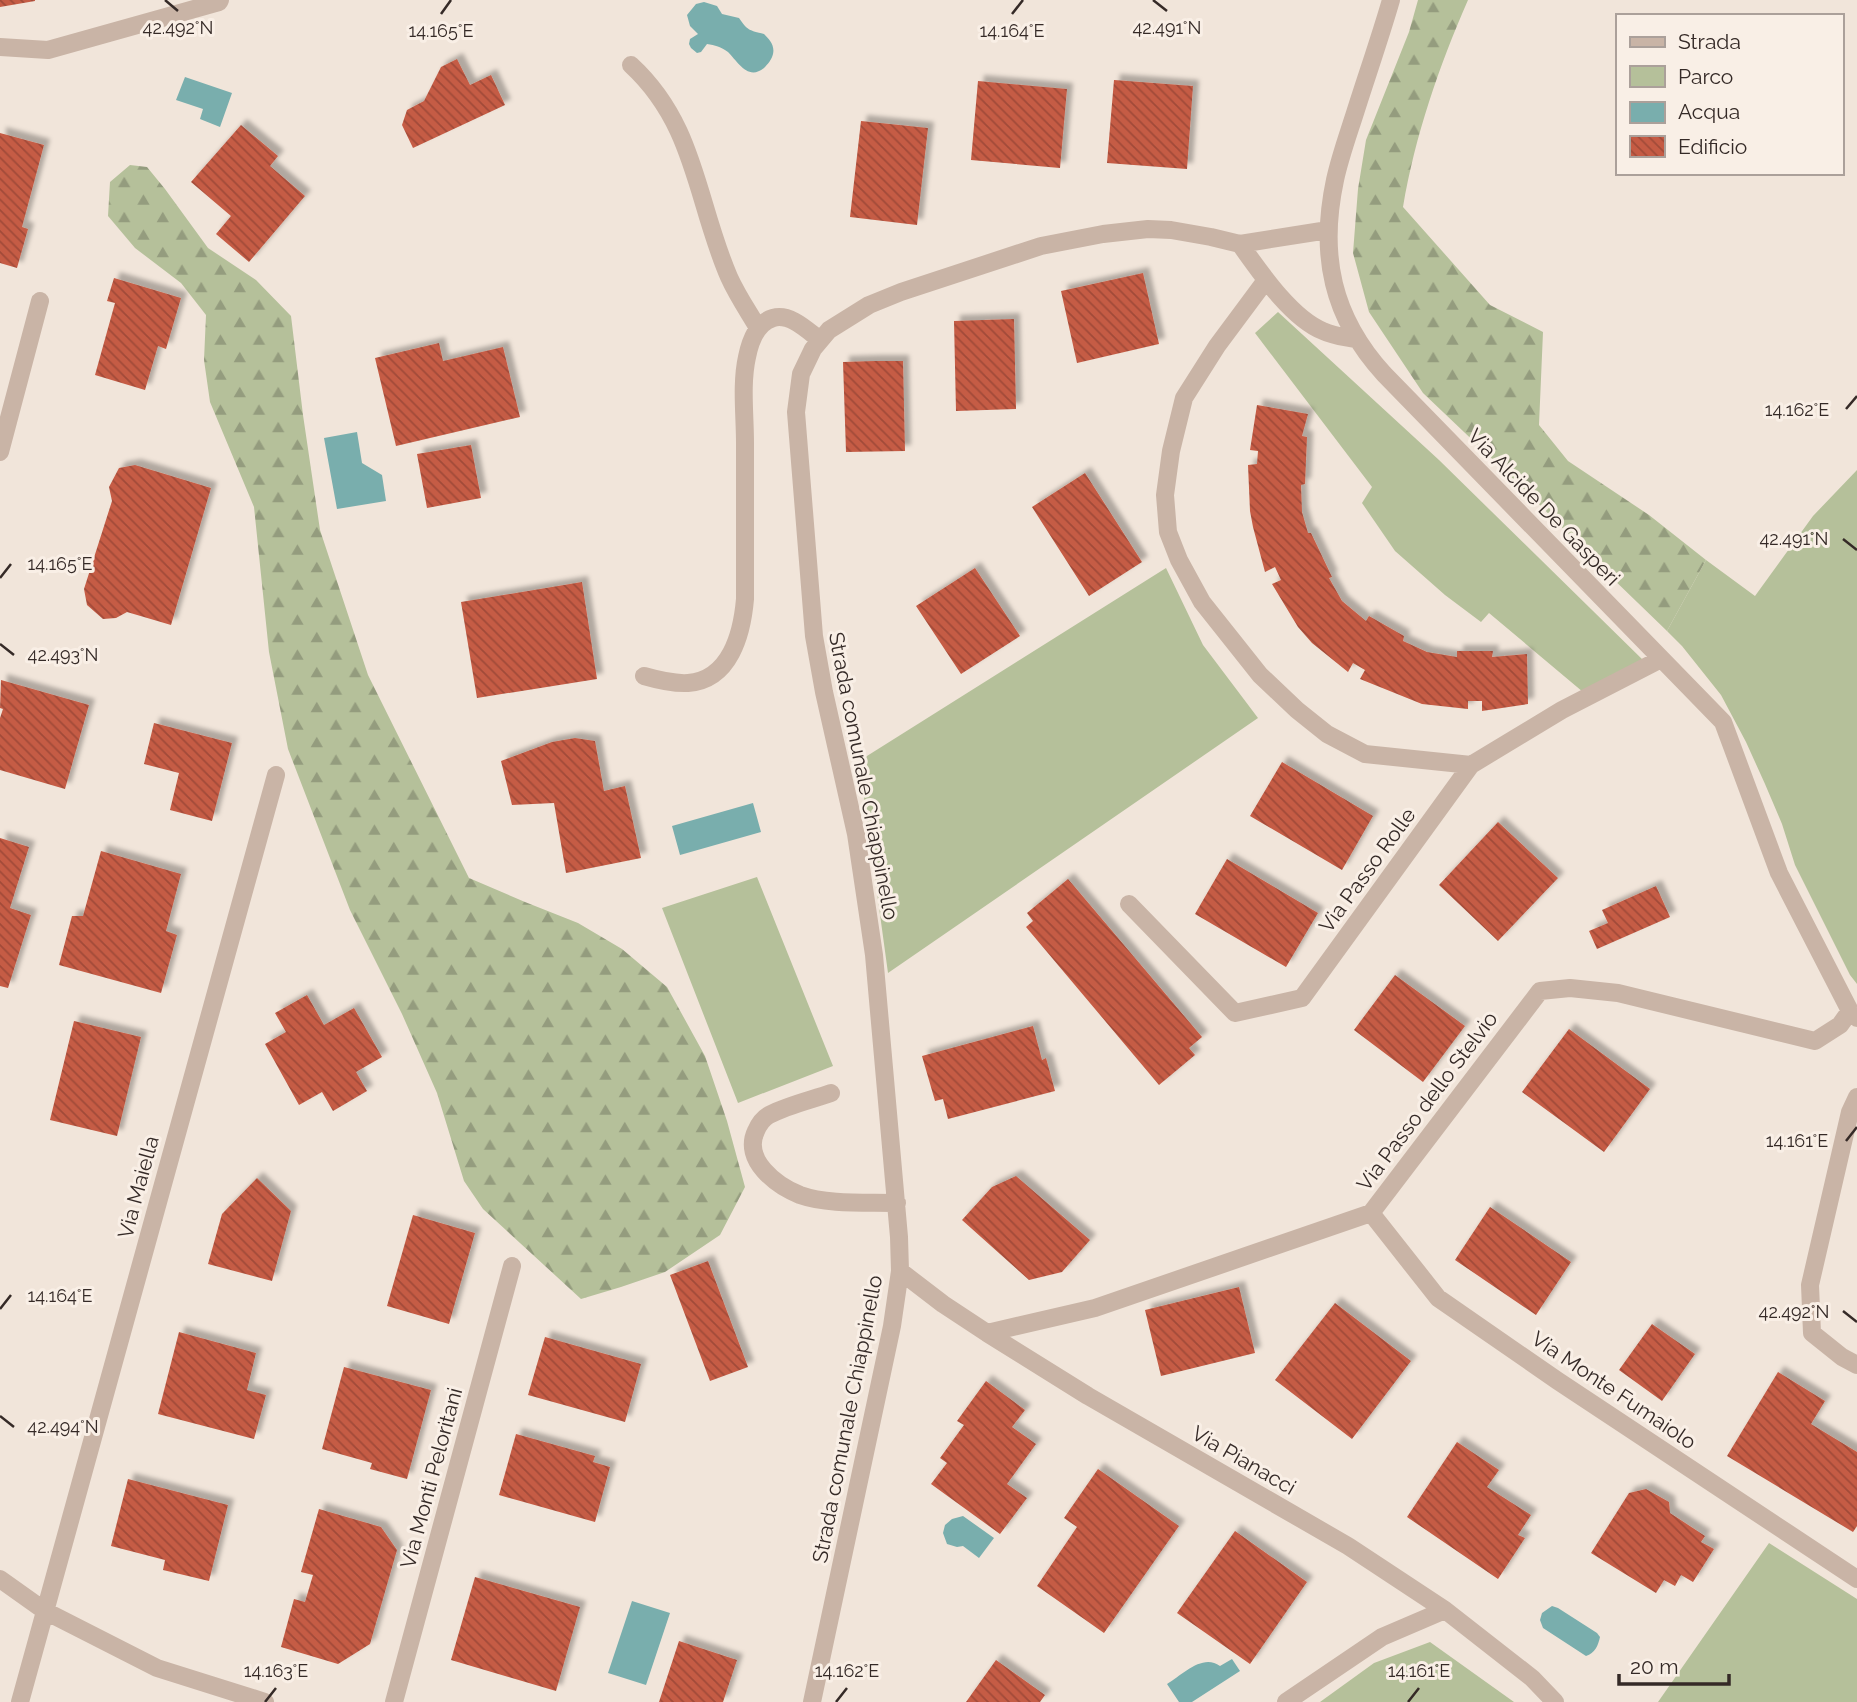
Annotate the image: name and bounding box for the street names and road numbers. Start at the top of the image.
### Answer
street label: Via Alcide De Gasperi [1463,423,1625,591]
street label: Strada comunale Chiappinello [824,630,904,922]
street label: Via Passo Rolle [1313,803,1421,937]
street label: Via Passo dello Stelvio [1351,1006,1503,1196]
street label: Via Maiella [112,1133,164,1241]
street label: Strada comunale Chiappinello [807,1273,887,1565]
street label: Via Monte Fumaiolo [1527,1326,1701,1454]
street label: Via Monti Peloritani [395,1385,467,1571]
street label: Via Pianacci [1188,1420,1300,1500]

